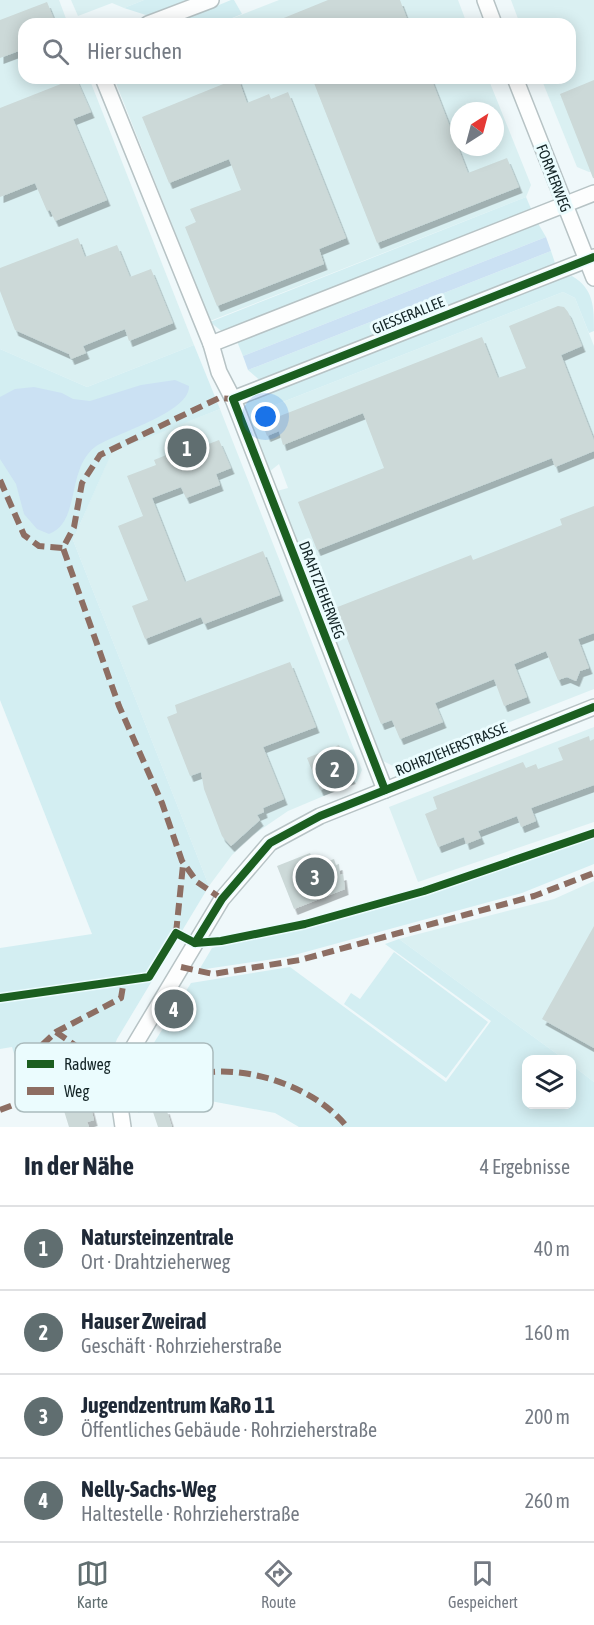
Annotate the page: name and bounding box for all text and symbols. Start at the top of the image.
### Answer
search box [18,18,576,84]
icon: search [39,35,72,68]
text: Hier suchen [87,38,182,64]
north arrow [450,102,504,156]
street label: FORMERWEG [533,142,575,214]
street label: GIESSERALLEE [369,293,447,337]
your location [251,402,280,431]
pin: 1 [168,426,207,470]
street label: DRAHTZIEHERWEG [296,539,348,641]
street label: ROHRZIEHERSTRASSE [393,719,510,779]
pin: 2 [316,746,354,792]
pin: 3 [296,854,334,900]
pin: 4 [154,986,194,1032]
legend [15,1043,213,1112]
text: Radweg [64,1055,111,1074]
map controls [522,1055,576,1109]
button: layers [522,1055,576,1109]
text: Weg [64,1082,89,1101]
text: In der Nähe [24,1151,134,1181]
text: 4 Ergebnisse [480,1155,570,1178]
text: Natursteinzentrale [81,1224,234,1250]
text: 1 [39,1237,48,1260]
text: 40 m [534,1237,570,1260]
text: Ort · Drahtzieherweg [81,1250,230,1273]
text: Hauser Zweirad [81,1308,206,1334]
text: 2 [39,1321,48,1344]
text: 160 m [525,1321,570,1344]
text: Geschäft · Rohrzieherstraße [81,1334,282,1357]
text: Jugendzentrum KaRo 11 [81,1392,275,1418]
text: 3 [39,1405,48,1428]
text: 200 m [525,1405,570,1428]
text: Öffentliches Gebäude · Rohrzieherstraße [81,1418,377,1441]
text: Nelly-Sachs-Weg [81,1476,216,1502]
text: 4 [39,1489,48,1512]
text: 260 m [525,1489,570,1512]
text: Haltestelle · Rohrzieherstraße [81,1502,299,1525]
tab: Karte [76,1557,109,1611]
tab: Route [261,1557,296,1611]
tab: Gespeichert [448,1557,518,1611]

